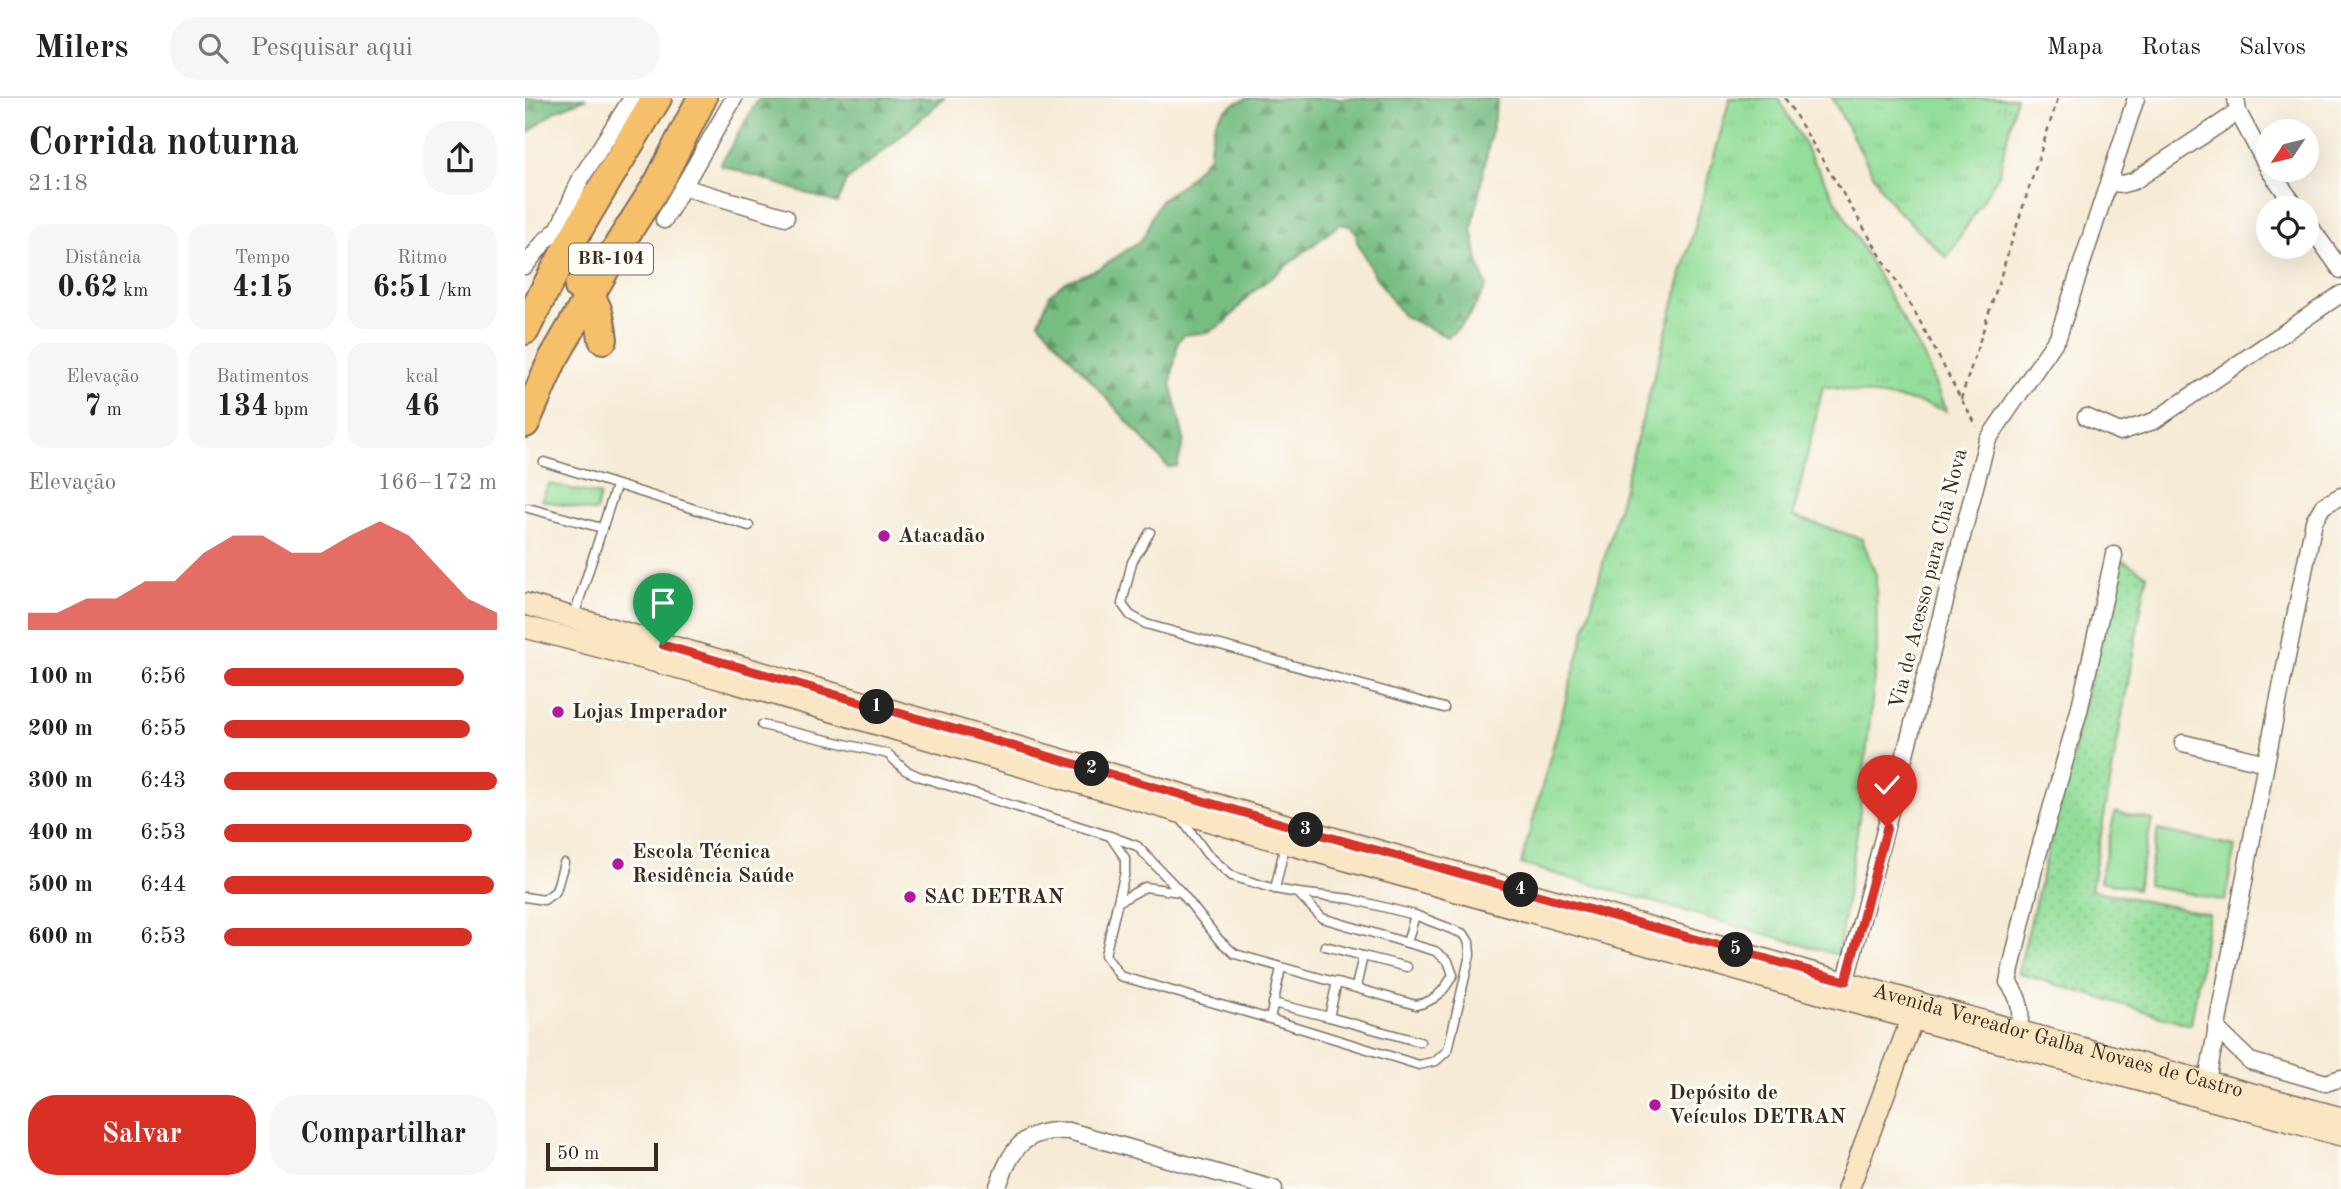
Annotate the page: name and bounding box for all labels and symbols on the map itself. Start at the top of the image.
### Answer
north arrow [2256,119,2319,182]
road number: BR-104 [569,244,653,274]
street label: Via de Acesso para Chã Nova [1886,447,1972,711]
place label: Atacadão [898,526,985,547]
marker: Atacadão [876,528,892,544]
pin [633,573,693,645]
pin: 1 [859,690,895,724]
place label: Lojas Imperador [572,702,727,723]
marker: Lojas Imperador [550,704,566,720]
pin: 2 [1075,752,1109,786]
pin [1857,755,1917,827]
pin: 3 [1289,812,1323,848]
place label: Escola Técnica Residência Saúde [632,842,794,887]
marker: Escola Técnica Residência Saúde [610,856,626,872]
pin: 4 [1503,872,1539,908]
place label: SAC DETRAN [924,887,1064,908]
marker: SAC DETRAN [902,889,918,905]
pin: 5 [1719,932,1753,968]
street label: Avenida Vereador Galba Novaes de Castro [1870,980,2245,1102]
place label: Depósito de Veículos DETRAN [1669,1083,1846,1128]
marker: Depósito de Veículos DETRAN [1647,1097,1663,1113]
scale bar [546,1140,658,1172]

